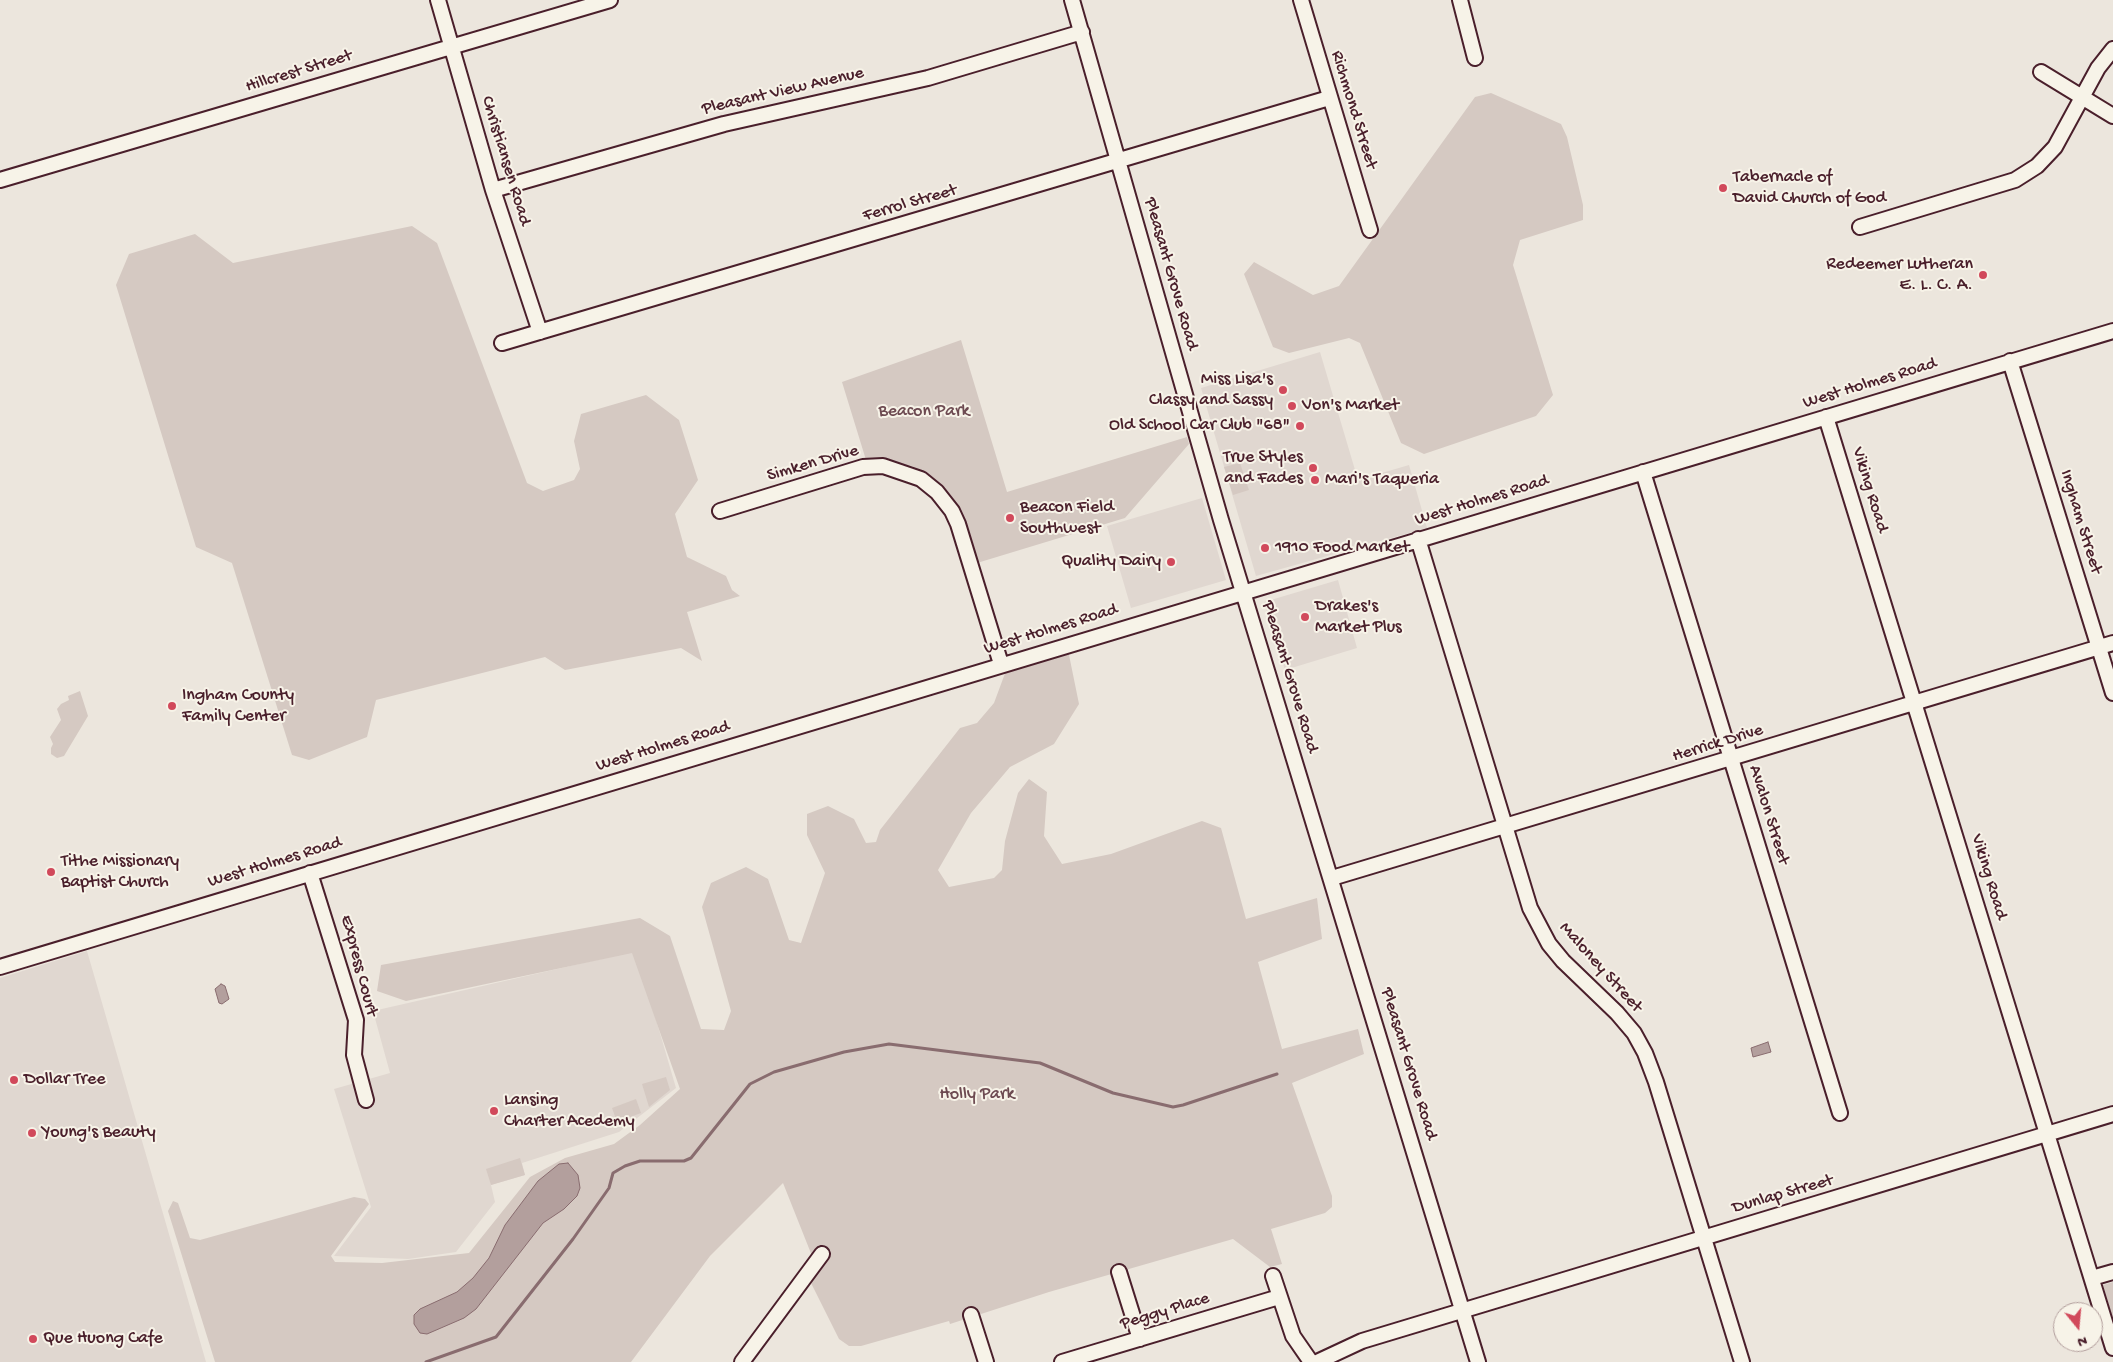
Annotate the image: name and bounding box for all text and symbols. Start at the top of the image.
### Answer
street label: Hillcrest Street [243,46,355,98]
street label: Richmond Street [1325,48,1381,172]
street label: Pleasant View Avenue [700,63,866,121]
street label: Christiansen Road [475,94,535,228]
place label: Tabernacle of David Church of God [1733,167,1886,210]
street label: Ferrol Street [860,180,960,228]
marker: Tabernacle of David Church of God [1717,182,1729,194]
street label: Pleasant Grove Road [1138,195,1202,353]
place label: Redeemer Lutheran E. L. C. A. [1826,254,1973,296]
marker: Redeemer Lutheran E. L. C. A. [1977,269,1989,281]
street label: West Holmes Road [1801,353,1939,415]
place label: Miss Lisa's Classy and Sassy [1149,369,1273,412]
marker: Miss Lisa's Classy and Sassy [1277,384,1289,396]
place label: Von's Market [1302,395,1399,417]
marker: Von's Market [1286,400,1298,412]
park label: Beacon Park [878,401,970,423]
place label: Old School Car Club "68" [1109,415,1290,437]
marker: Old School Car Club "68" [1294,420,1306,432]
street label: Simken Drive [765,441,861,487]
street label: Viking Road [1846,445,1892,535]
place label: True Styles and Fades [1223,447,1303,489]
marker: True Styles and Fades [1307,462,1319,474]
street label: Ingham Street [2054,467,2106,577]
place label: Mari's Taqueria [1325,469,1439,491]
street label: West Holmes Road [1413,470,1551,532]
marker: Mari's Taqueria [1309,474,1321,486]
place label: Beacon Field Southwest [1020,497,1114,540]
marker: Beacon Field Southwest [1004,512,1016,524]
place label: 1910 Food Market [1275,537,1409,559]
marker: 1910 Food Market [1259,542,1271,554]
place label: Quality Dairy [1061,551,1161,573]
marker: Quality Dairy [1165,556,1177,568]
place label: Drakes's Market Plus [1315,596,1402,638]
street label: Pleasant Grove Road [1256,598,1322,756]
street label: West Holmes Road [982,599,1120,661]
marker: Drakes's Market Plus [1299,611,1311,623]
place label: Ingham County Family Center [182,685,294,728]
marker: Ingham County Family Center [166,700,178,712]
street label: West Holmes Road [594,716,732,778]
street label: Herrick Drive [1670,720,1766,768]
street label: Avalon Street [1743,763,1793,867]
street label: West Holmes Road [206,832,344,894]
street label: Viking Road [1965,832,2011,922]
place label: Tithe Missionary Baptist Church [61,851,179,894]
marker: Tithe Missionary Baptist Church [45,866,57,878]
street label: Express Court [334,913,382,1019]
street label: Maloney Street [1554,918,1646,1018]
street label: Pleasant Grove Road [1375,985,1441,1143]
place label: Dollar Tree [24,1069,106,1091]
marker: Dollar Tree [8,1074,20,1086]
park label: Holly Park [940,1084,1014,1106]
place label: Lansing Charter Acedemy [504,1090,635,1132]
marker: Lansing Charter Acedemy [488,1105,500,1117]
place label: Young's Beauty [42,1122,156,1144]
marker: Young's Beauty [26,1127,38,1139]
street label: Dunlap Street [1730,1170,1836,1220]
street label: Peggy Place [1118,1288,1212,1336]
north arrow [2053,1302,2103,1352]
place label: Que Huong Cafe [43,1328,163,1350]
text: N [2075,1331,2089,1350]
marker: Que Huong Cafe [27,1333,39,1345]

